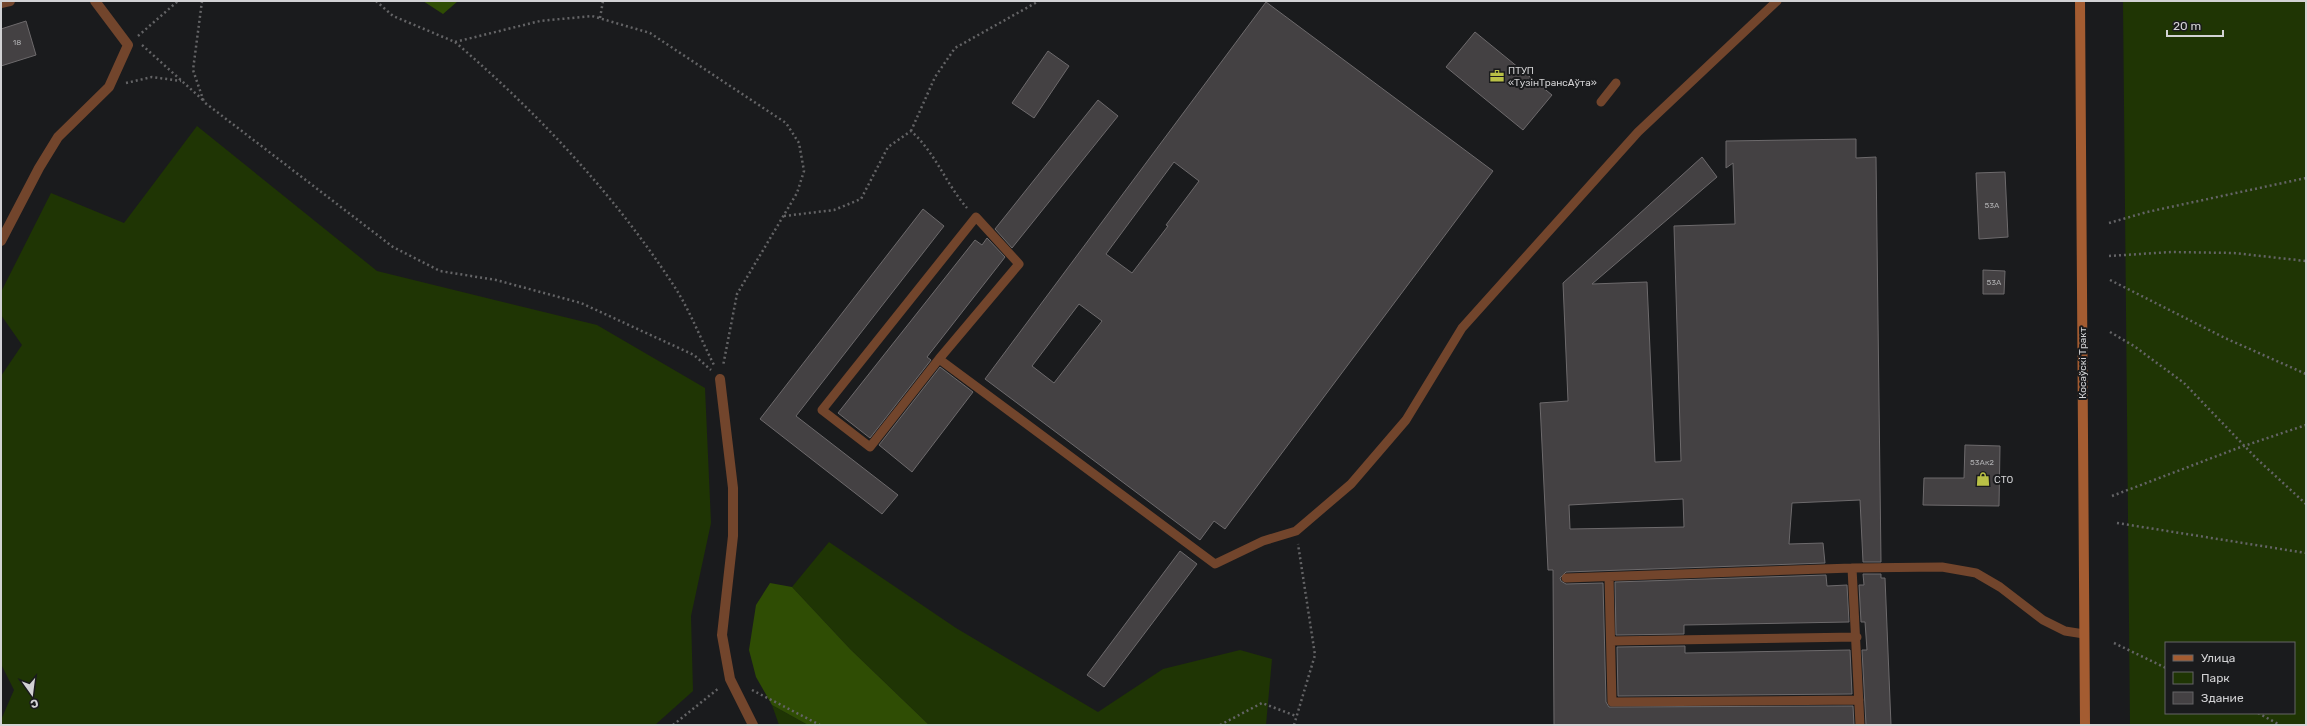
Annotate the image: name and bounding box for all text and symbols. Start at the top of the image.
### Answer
scale bar [2167,12,2223,38]
text: 20 m [2173,19,2201,33]
house number: 18 [13,38,21,47]
place label: ПТУП «ТузінТрансАўта» [1508,65,1597,89]
office icon: ПТУП «ТузінТрансАўта» [1489,68,1505,84]
house number: 53А [1985,201,2000,210]
house number: 53А [1987,278,2002,287]
street label: Косаўскі Тракт [2077,327,2089,399]
house number: 53Ак2 [1970,458,1994,467]
shop icon: СТО [1975,471,1991,487]
place label: СТО [1994,474,2013,486]
legend [2165,642,2295,714]
text: Улица [2201,651,2235,665]
text: Парк [2201,671,2230,685]
north arrow [12,674,52,714]
text: Здание [2201,691,2244,705]
text: С [29,696,40,711]

